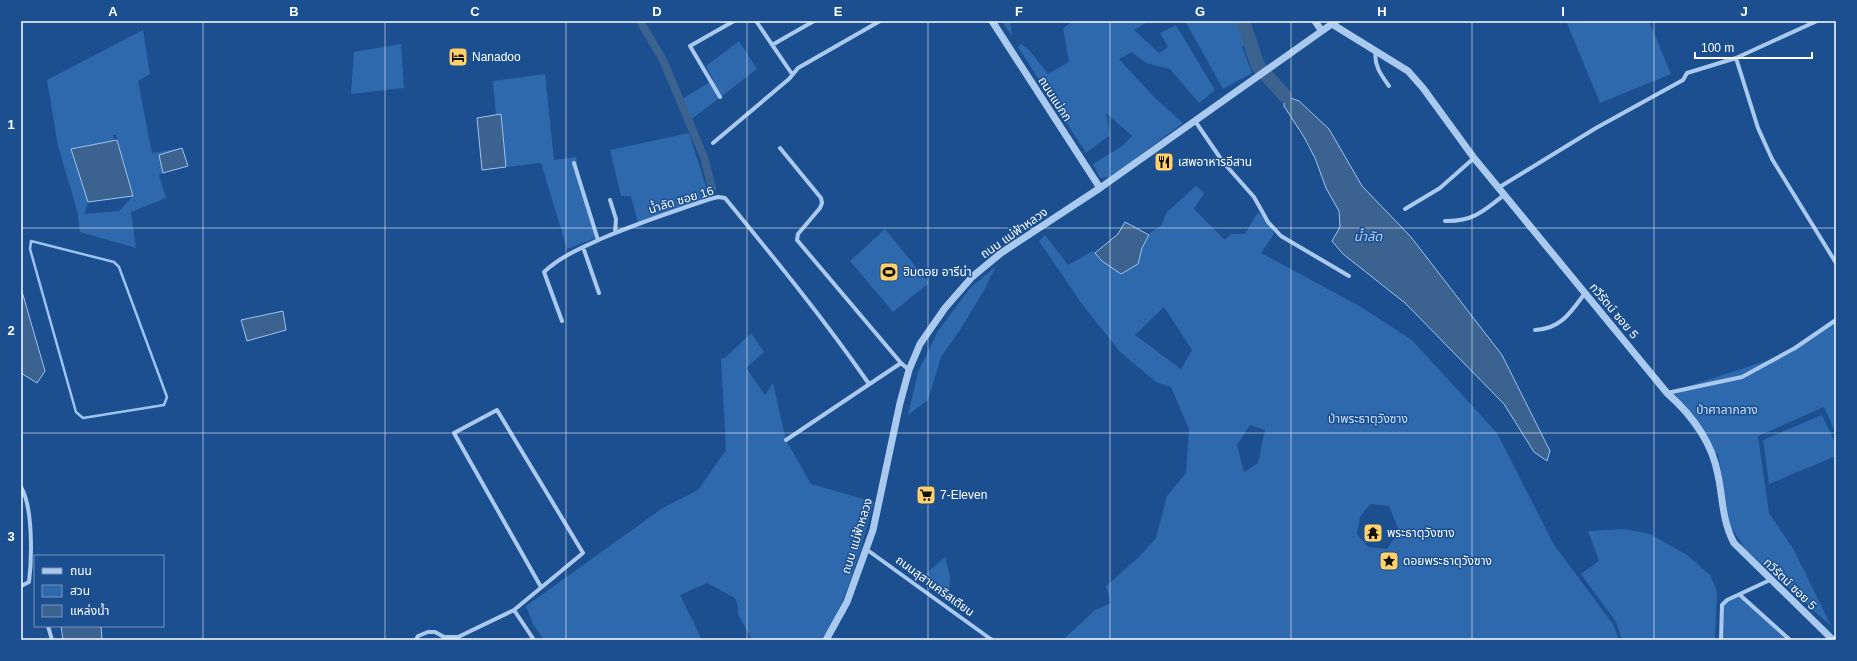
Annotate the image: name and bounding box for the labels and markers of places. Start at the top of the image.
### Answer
hotel icon: Nanadoo [447,46,469,68]
place label: Nanadoo [472,50,521,64]
restaurant icon: เสพอาหารอีสาน [1153,151,1175,173]
place label: เสพอาหารอีสาน [1178,155,1252,169]
sports icon: ฮิมดอย อารีน่า [878,261,900,283]
place label: ฮิมดอย อารีน่า [903,265,972,279]
supermarket icon: 7-Eleven [915,484,937,506]
place label: 7-Eleven [940,488,987,502]
temple icon: พระธาตุวังซาง [1362,522,1384,544]
place label: พระธาตุวังซาง [1387,526,1455,540]
place icon: ดอยพระธาตุวังซาง [1378,550,1400,572]
place label: ดอยพระธาตุวังซาง [1403,554,1492,568]

